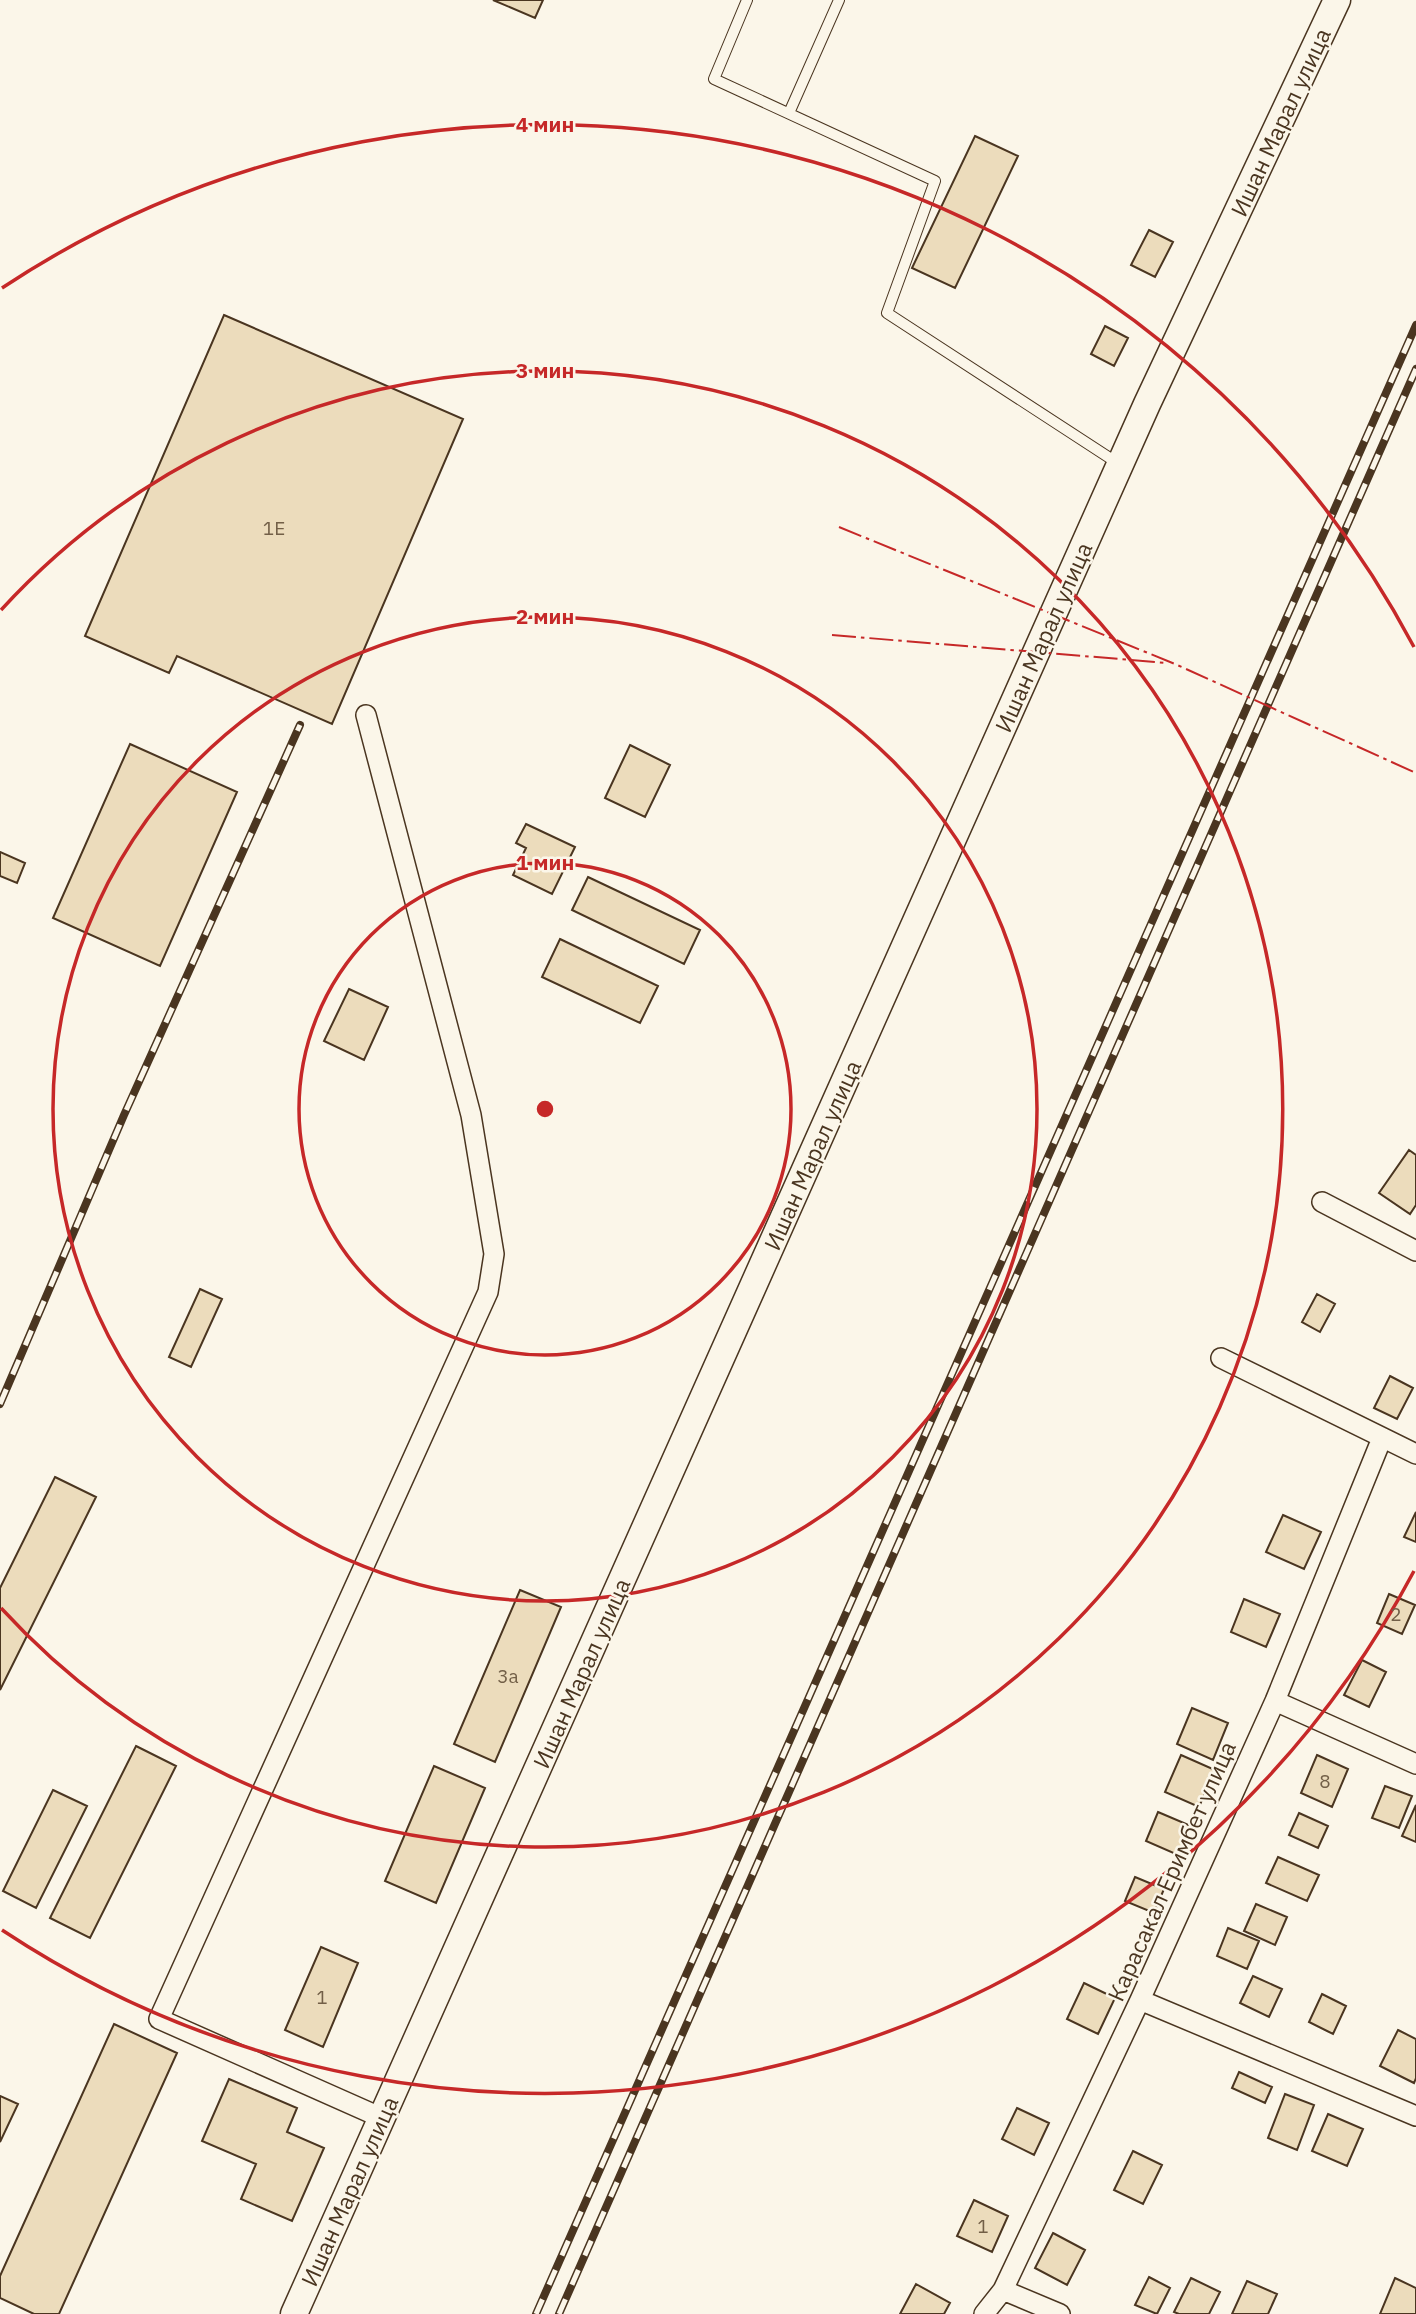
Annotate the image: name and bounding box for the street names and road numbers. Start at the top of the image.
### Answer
street label: Ишан Марал улица [1223,23,1337,221]
street label: Ишан Марал улица [988,537,1098,737]
street label: Ишан Марал улица [757,1055,867,1255]
street label: Ишан Марал улица [526,1573,636,1773]
street label: Карасакал Еримбет улица [1100,1736,1242,2006]
street label: Ишан Марал улица [294,2091,404,2291]

